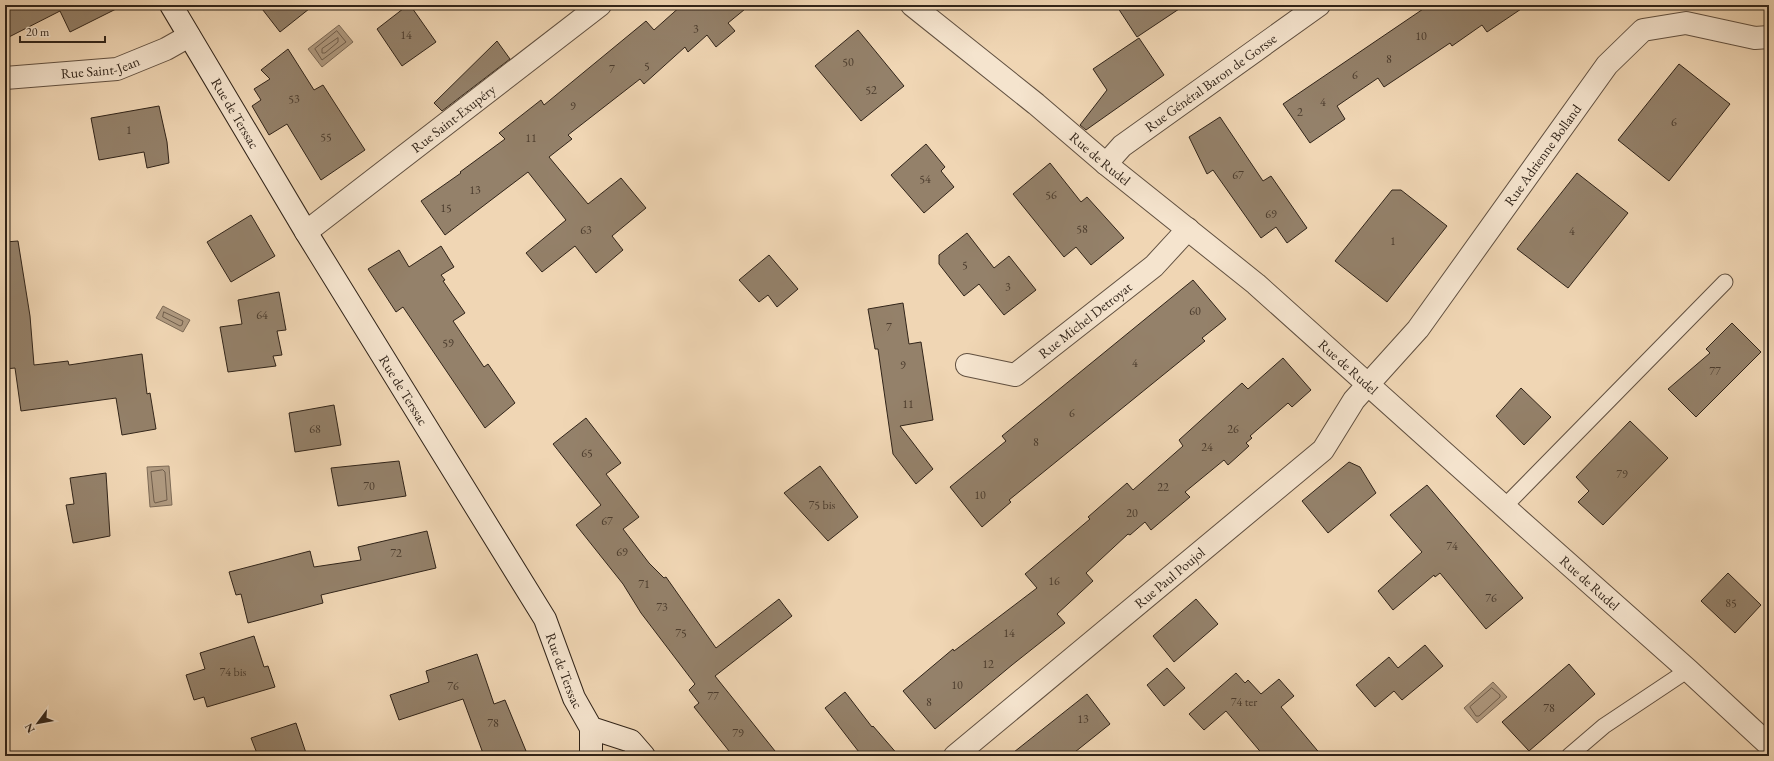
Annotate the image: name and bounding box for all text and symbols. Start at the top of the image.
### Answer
scale bar [20,18,105,44]
house number: 3 [693,21,699,37]
text: 20 m [26,24,50,40]
house number: 14 [400,27,412,43]
house number: 10 [1415,28,1427,44]
street label: Rue Général Baron de Gorsse [1141,29,1281,136]
street label: Rue Saint-Jean [60,51,143,82]
house number: 8 [1386,51,1392,67]
house number: 50 [842,54,854,70]
house number: 5 [644,58,650,74]
house number: 7 [609,61,615,77]
house number: 6 [1352,67,1358,83]
street label: Rue de Terssac [207,75,264,152]
street label: Rue Saint-Exupéry [407,80,500,157]
house number: 52 [865,82,877,98]
house number: 53 [288,91,300,107]
house number: 4 [1320,94,1326,110]
house number: 9 [570,98,576,114]
street label: Rue Adrienne Bolland [1500,100,1586,209]
house number: 2 [1297,104,1303,120]
house number: 6 [1671,114,1677,130]
house number: 1 [126,122,132,138]
street label: Rue de Rudel [1066,128,1135,190]
house number: 55 [320,129,332,145]
house number: 11 [525,130,537,146]
house number: 67 [1232,167,1244,183]
house number: 54 [919,171,931,187]
house number: 13 [469,182,481,198]
house number: 56 [1045,187,1057,203]
house number: 15 [440,200,452,216]
house number: 69 [1265,206,1277,222]
house number: 58 [1076,221,1088,237]
house number: 63 [580,222,592,238]
house number: 4 [1569,223,1575,239]
house number: 1 [1390,233,1396,249]
house number: 5 [962,257,968,273]
street label: Rue Michel Detroyat [1035,277,1136,362]
house number: 3 [1005,279,1011,295]
house number: 60 [1189,303,1201,319]
house number: 64 [256,307,268,323]
house number: 7 [886,319,892,335]
house number: 59 [442,335,454,351]
street label: Rue de Rudel [1315,335,1382,399]
street label: Rue de Terssac [375,352,432,429]
house number: 4 [1132,355,1138,371]
house number: 9 [900,357,906,373]
house number: 77 [1709,363,1721,379]
house number: 11 [902,396,914,412]
house number: 6 [1069,405,1075,421]
house number: 68 [309,421,321,437]
house number: 26 [1227,421,1239,437]
house number: 8 [1033,434,1039,450]
house number: 24 [1201,439,1213,455]
house number: 65 [581,445,593,461]
house number: 79 [1616,466,1628,482]
house number: 70 [363,478,375,494]
house number: 22 [1157,479,1169,495]
house number: 10 [974,487,986,503]
house number: 75 bis [809,497,836,513]
house number: 20 [1126,505,1138,521]
house number: 67 [601,513,613,529]
house number: 74 [1446,538,1458,554]
street label: Rue Paul Poujol [1131,543,1209,612]
house number: 69 [616,544,628,560]
house number: 72 [390,545,402,561]
street label: Rue de Rudel [1556,551,1624,615]
house number: 16 [1048,573,1060,589]
house number: 71 [638,576,650,592]
house number: 76 [1485,590,1497,606]
house number: 85 [1725,595,1737,611]
house number: 73 [656,599,668,615]
house number: 75 [675,625,687,641]
house number: 14 [1003,625,1015,641]
street label: Rue de Terssac [542,630,587,712]
house number: 12 [982,656,994,672]
house number: 74 bis [220,664,247,680]
house number: 10 [951,677,963,693]
house number: 76 [447,678,459,694]
house number: 77 [707,688,719,704]
house number: 8 [926,694,932,710]
house number: 74 ter [1231,694,1257,710]
house number: 78 [1543,700,1555,716]
north arrow [18,703,58,743]
house number: 13 [1077,711,1089,727]
house number: 78 [487,715,499,731]
text: N [21,721,38,736]
house number: 79 [732,725,744,741]

